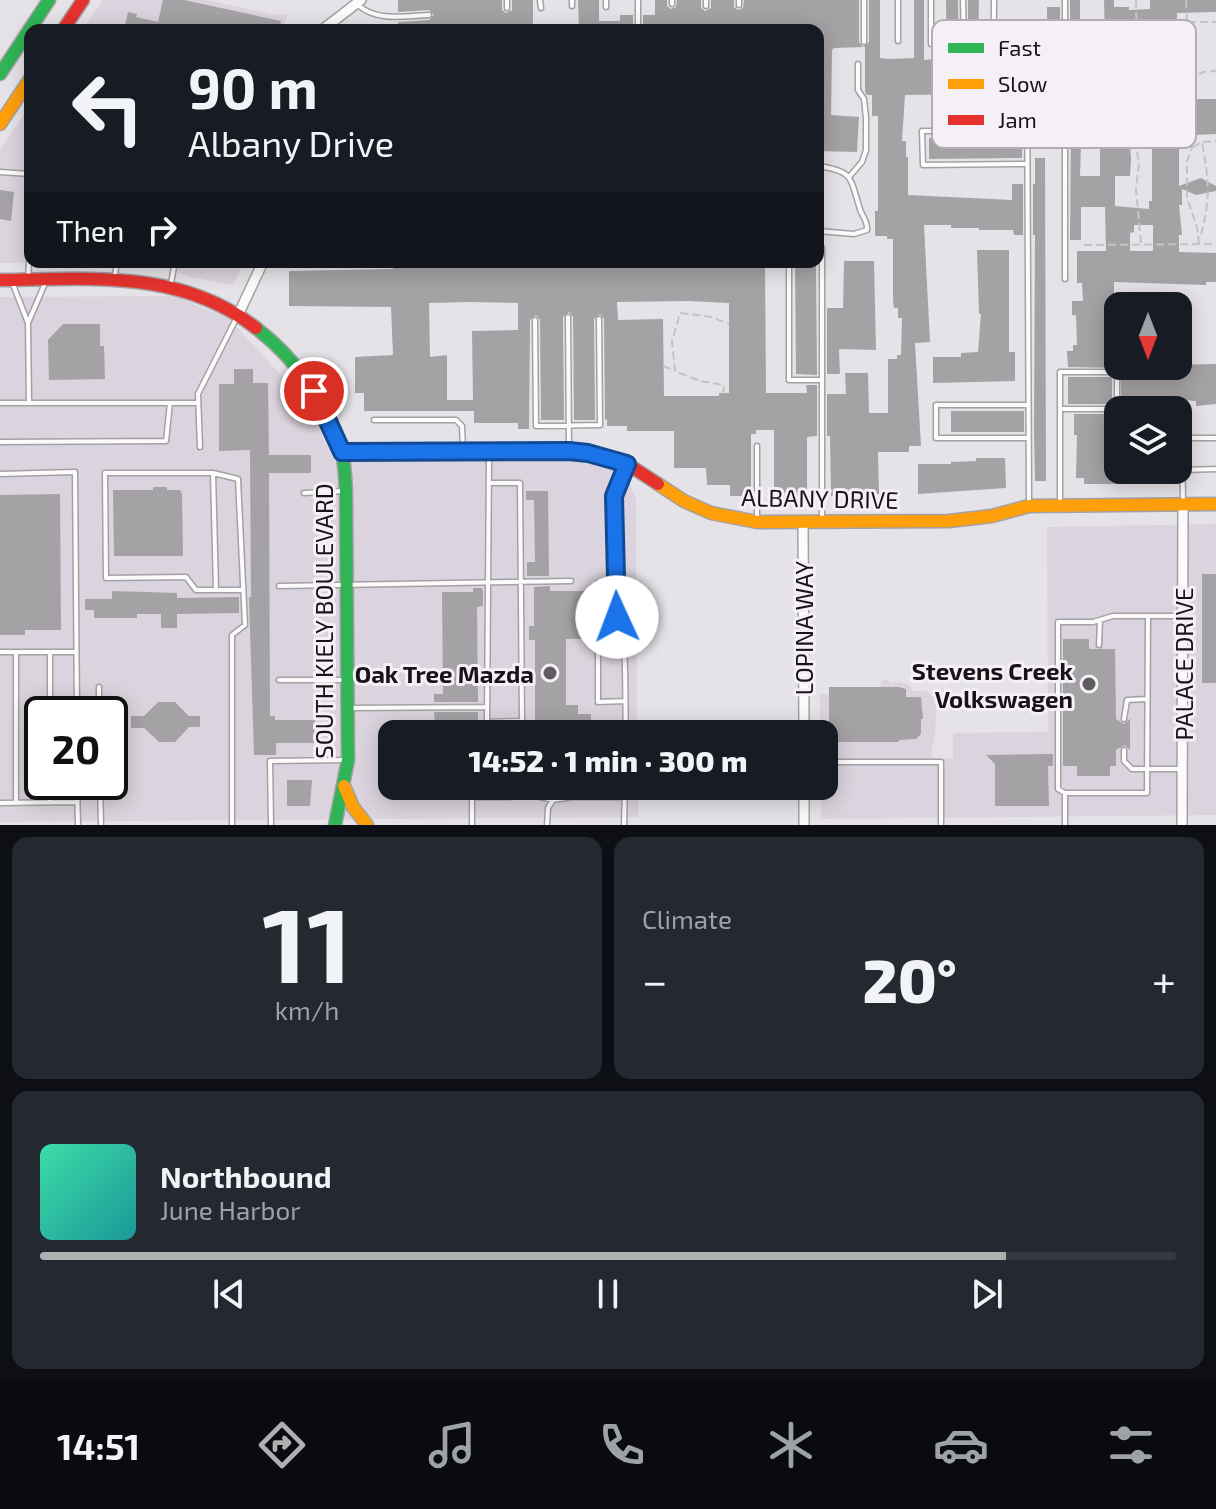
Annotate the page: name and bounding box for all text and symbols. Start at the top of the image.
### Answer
legend [932,20,1196,148]
text: Fast [998,34,1041,60]
text: 90 m [188,53,318,120]
icon: left [56,56,160,160]
text: Slow [998,70,1047,96]
text: Jam [998,106,1037,132]
text: Albany Drive [188,121,394,164]
icon: right [140,208,184,252]
text: Then [56,212,124,248]
north arrow [1104,292,1192,380]
map controls [1104,292,1192,484]
pin [280,357,348,425]
icon: arrive [292,369,336,413]
button: layers [1104,396,1192,484]
street label: ALBANY DRIVE [741,482,899,514]
street label: SOUTH KIELY BOULEVARD [309,483,338,759]
street label: LOPINA WAY [789,561,818,695]
position arrow [575,575,659,659]
street label: PALACE DRIVE [1169,588,1198,741]
place label: Stevens Creek Volkswagen [912,656,1074,713]
place label: Oak Tree Mazda [355,659,534,688]
marker: Oak Tree Mazda [541,664,559,682]
marker: Stevens Creek Volkswagen [1080,675,1098,693]
speed limit sign: 20 [24,696,128,800]
text: 14:52 · 1 min · 300 m [469,742,747,778]
text: 11 [262,879,352,1004]
text: Climate [642,903,732,934]
text: 20° [863,943,957,1015]
text: − [642,953,668,1006]
text: + [1152,953,1176,1006]
text: km/h [275,994,339,1025]
text: Northbound [160,1158,332,1194]
text: June Harbor [160,1194,301,1225]
icon: previous [207,1272,251,1316]
icon: pause [586,1272,630,1316]
icon: next [965,1272,1009,1316]
icon: directions [254,1417,310,1473]
icon: music [424,1417,480,1473]
icon: phone [594,1417,650,1473]
icon: climate [763,1417,819,1473]
icon: car [933,1417,989,1473]
icon: filters [1103,1417,1159,1473]
text: 14:51 [57,1424,140,1467]

